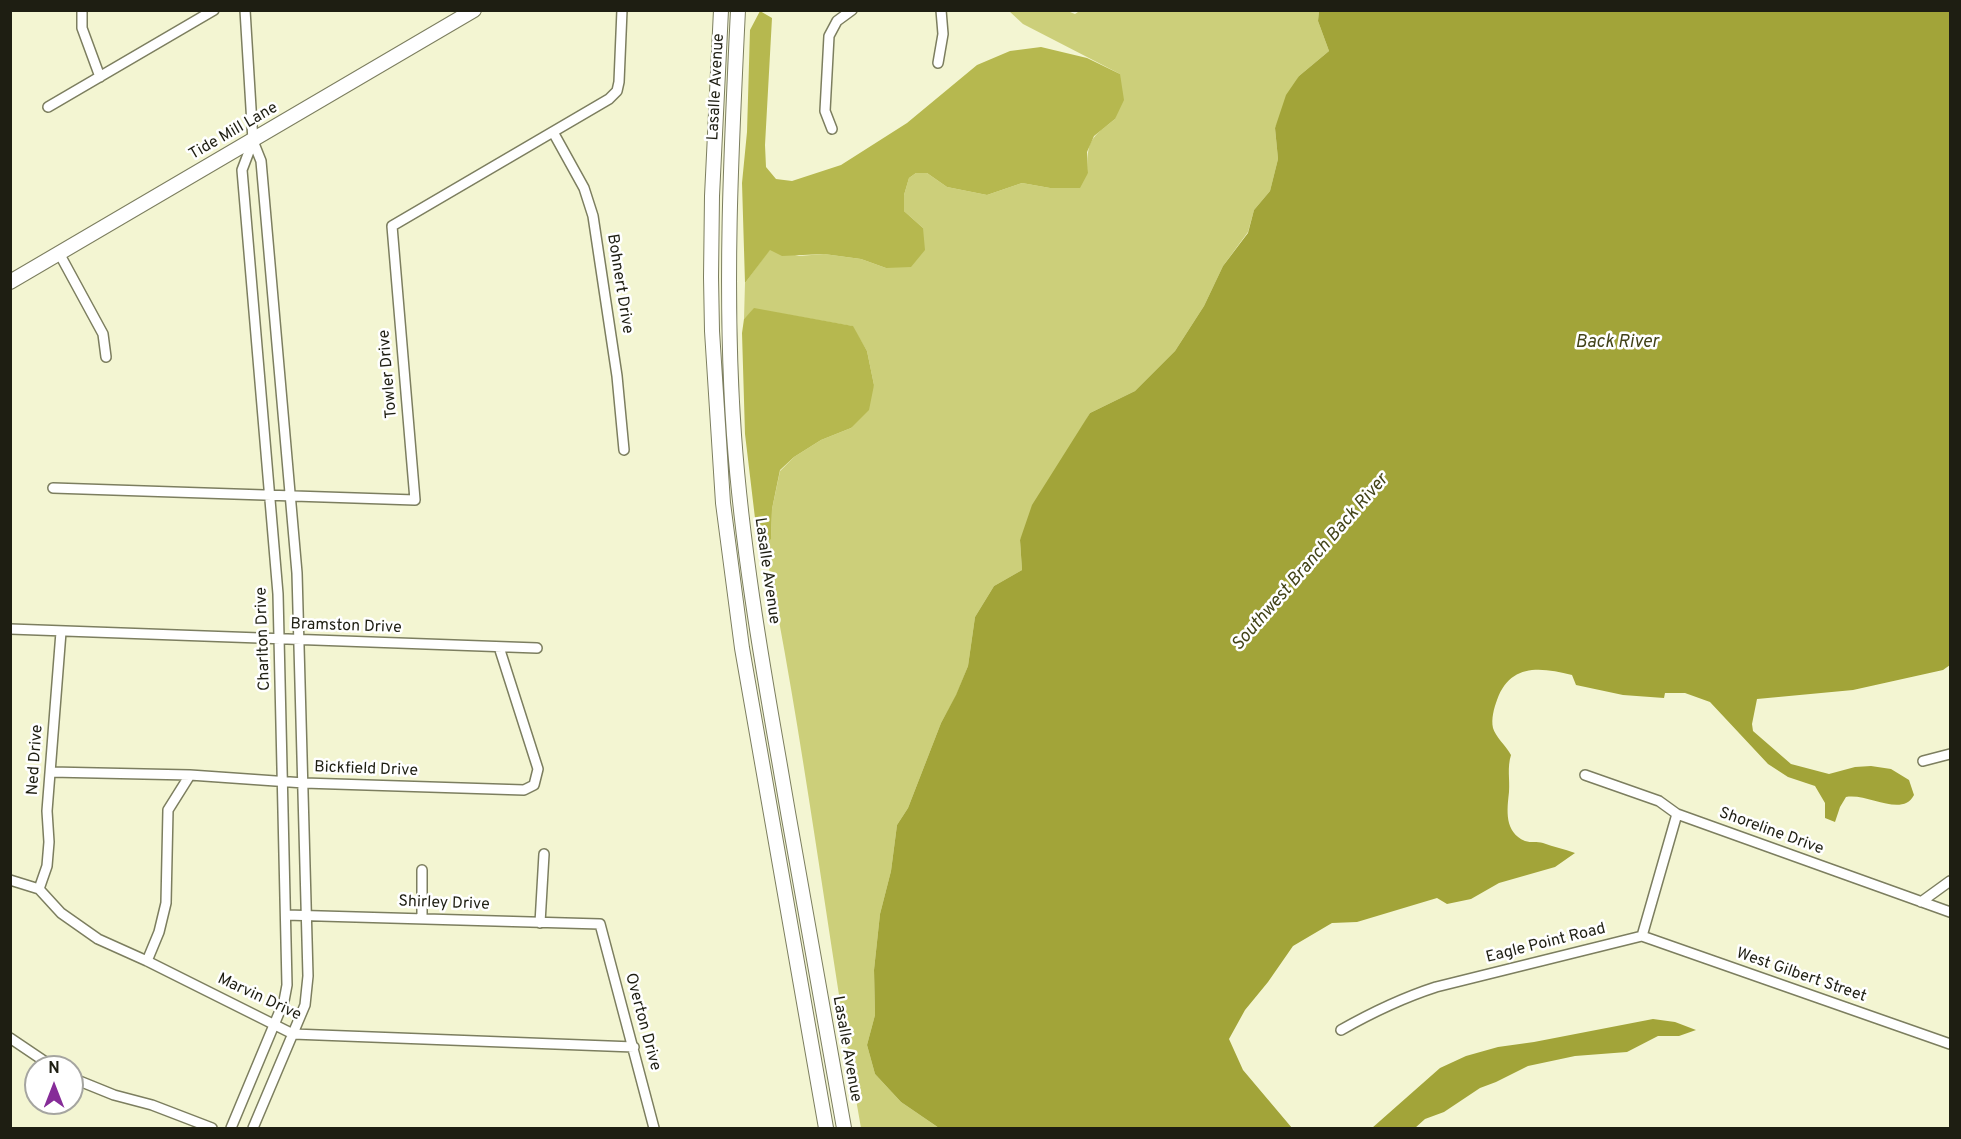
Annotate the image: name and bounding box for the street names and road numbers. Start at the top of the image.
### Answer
street label: Lasalle Avenue [705,33,729,141]
street label: Tide Mill Lane [186,99,282,165]
street label: Bohnert Drive [602,233,636,335]
street label: Towler Drive [376,329,402,419]
street label: Lasalle Avenue [749,517,783,625]
street label: Charlton Drive [253,587,275,691]
street label: Bramston Drive [290,615,402,639]
street label: Ned Drive [24,724,48,796]
street label: Bickfield Drive [314,759,418,781]
street label: Shoreline Drive [1716,804,1826,860]
street label: Shirley Drive [398,893,490,915]
street label: Eagle Point Road [1484,920,1608,968]
street label: West Gilbert Street [1733,945,1869,1007]
street label: Marvin Drive [214,970,304,1026]
street label: Overton Drive [620,971,664,1073]
street label: Lasalle Avenue [827,994,865,1104]

